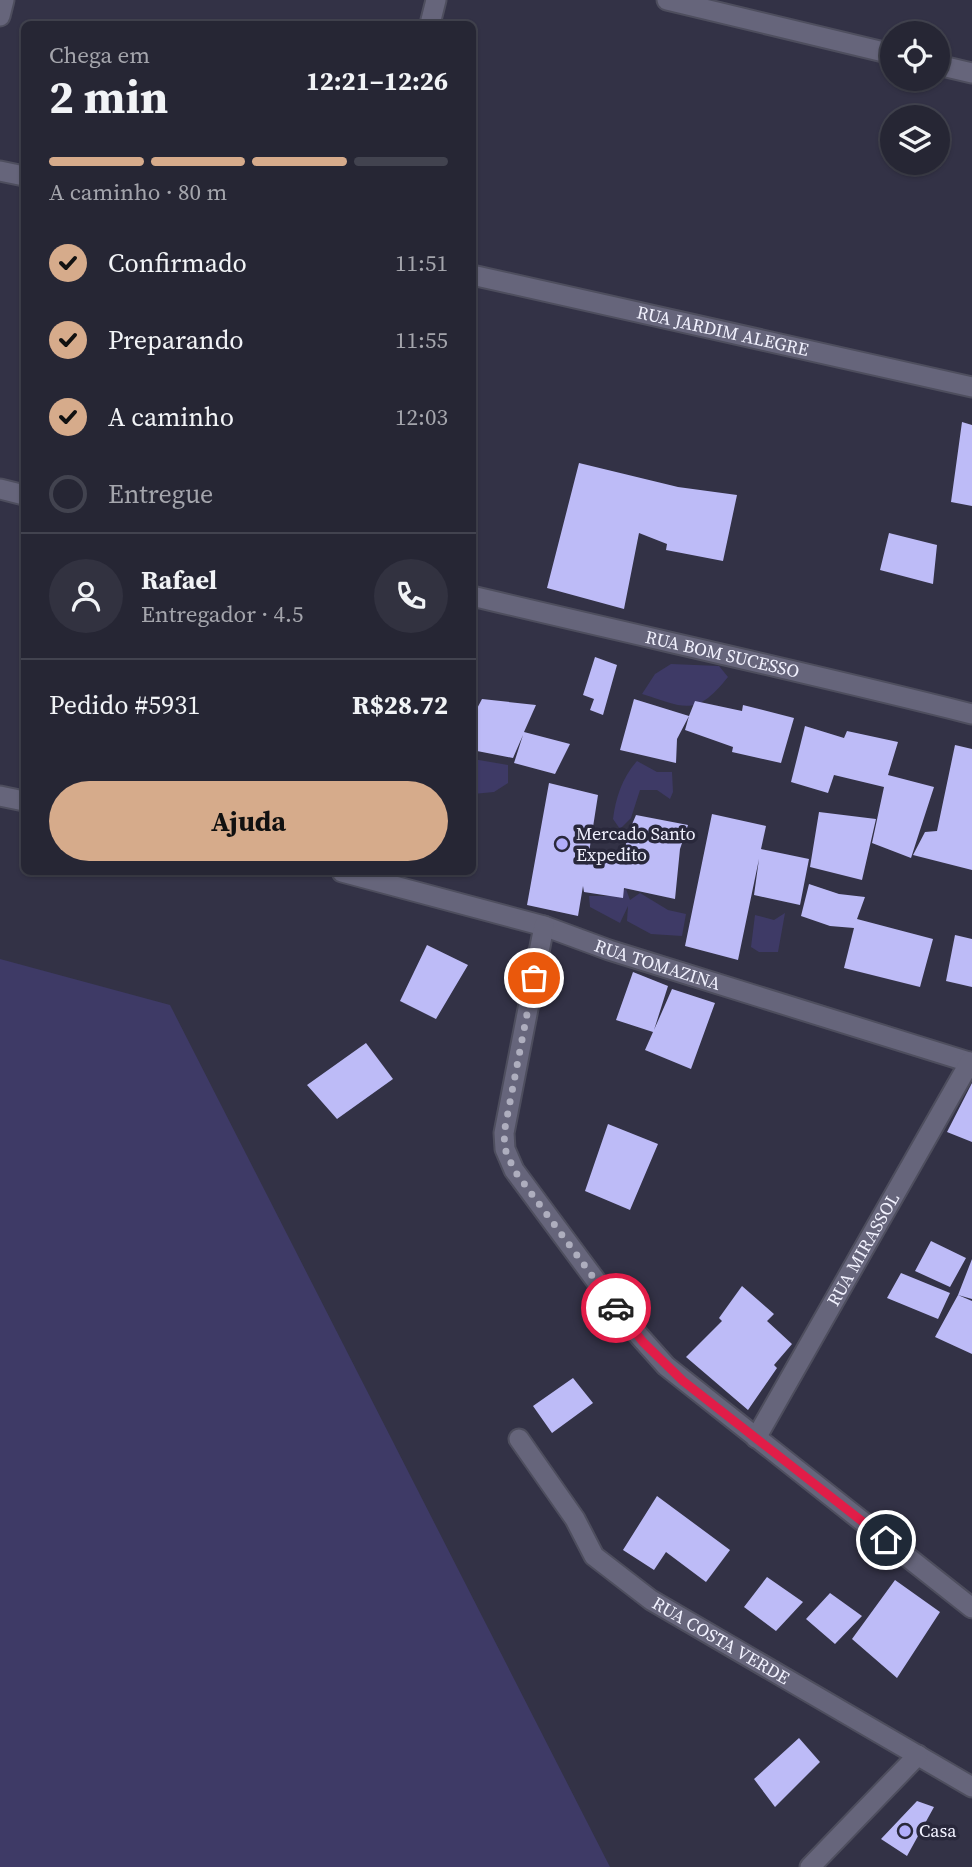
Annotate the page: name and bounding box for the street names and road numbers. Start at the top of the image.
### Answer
street label: RUA JARDIM ALEGRE [634,299,811,362]
street label: RUA BOM SUCESSO [643,624,802,684]
street label: RUA TOMAZINA [591,933,724,996]
street label: RUA MIRASSOL [821,1188,905,1311]
street label: RUA COSTA VERDE [648,1590,794,1690]

